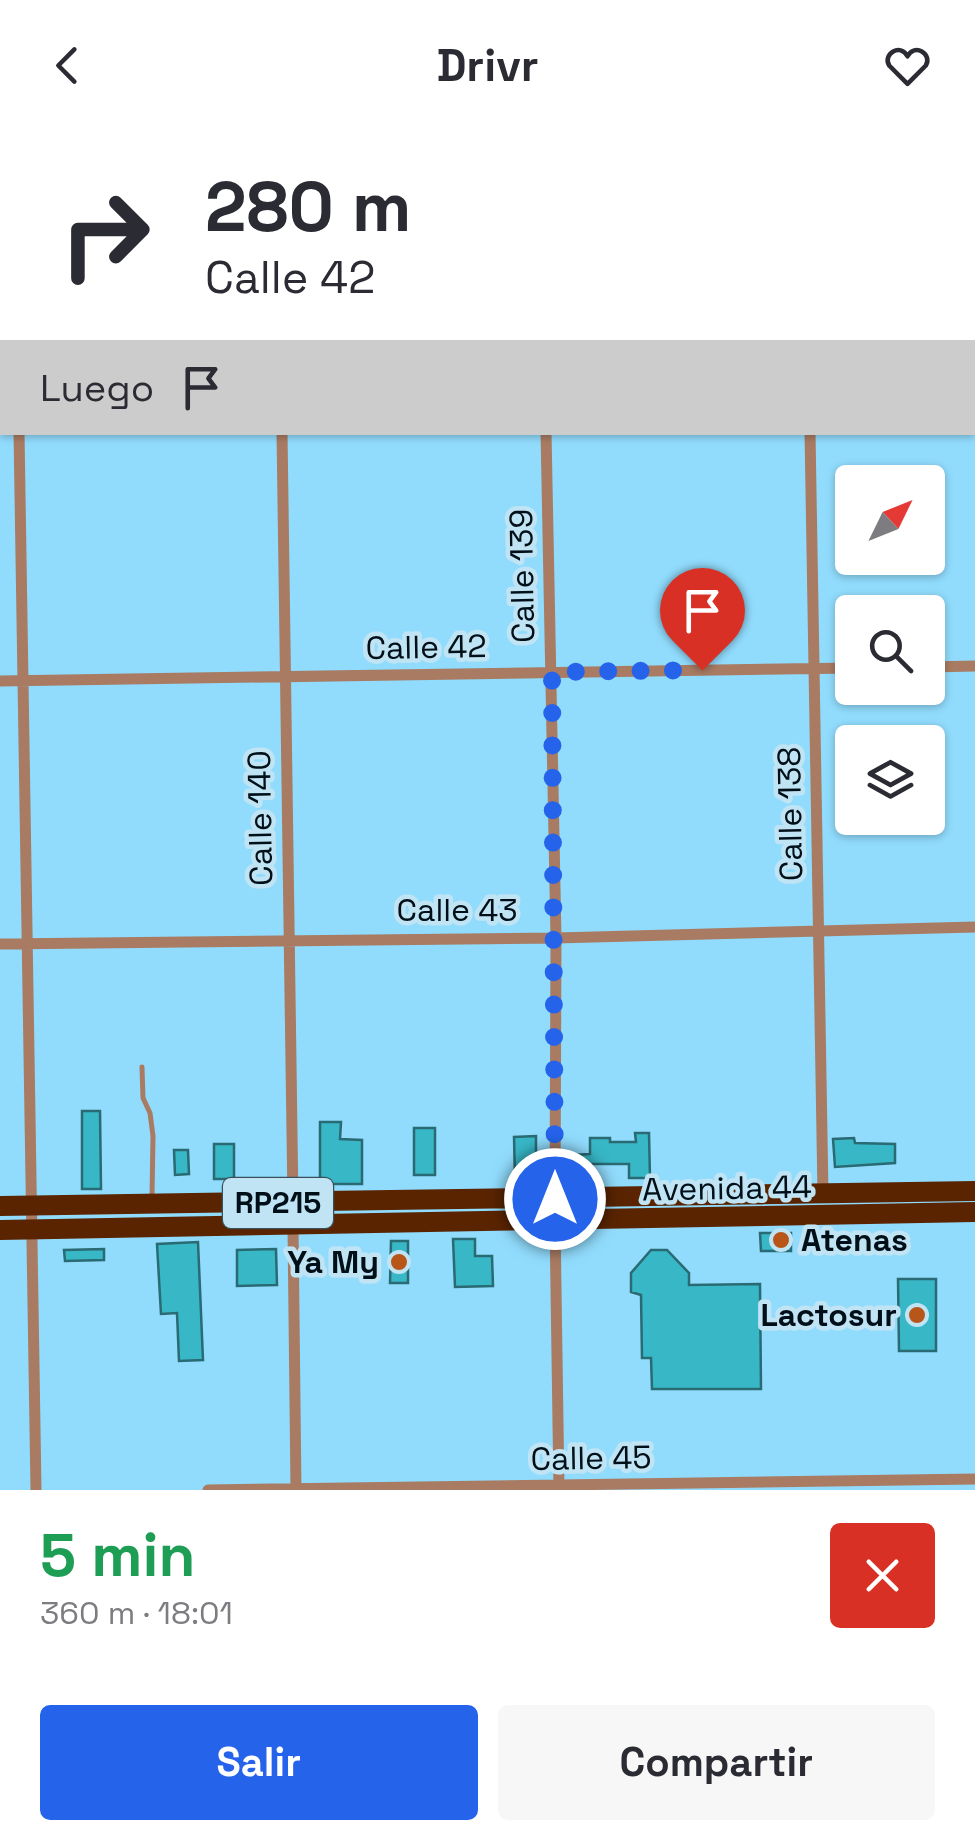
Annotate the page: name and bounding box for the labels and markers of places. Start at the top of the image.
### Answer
pin [660,568,745,671]
place label: Atenas [801,1220,908,1260]
marker: Atenas [770,1229,792,1251]
place label: Ya My [287,1242,379,1282]
marker: Ya My [388,1251,410,1273]
place label: Lactosur [760,1295,897,1335]
marker: Lactosur [906,1304,928,1326]

